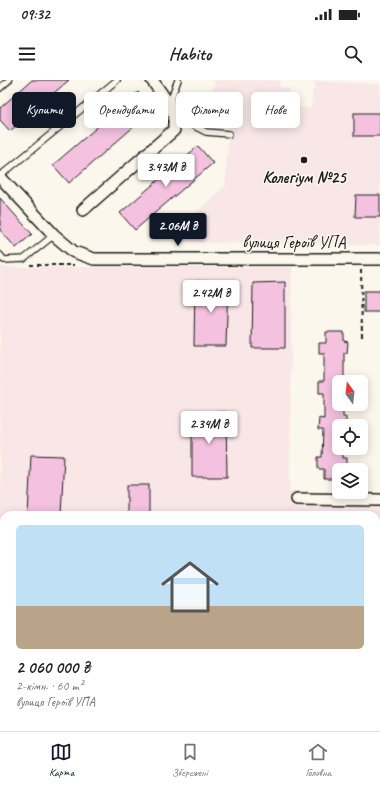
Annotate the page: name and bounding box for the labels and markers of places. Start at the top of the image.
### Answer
pin: 3.43M ₴ [129,154,203,188]
marker: Колегіум №25 [299,155,309,165]
place label: Колегіум №25 [262,167,347,188]
pin: 2.06M ₴ [141,213,215,247]
pin: 2.42M ₴ [174,280,248,314]
pin: 2.34M ₴ [172,411,246,445]

